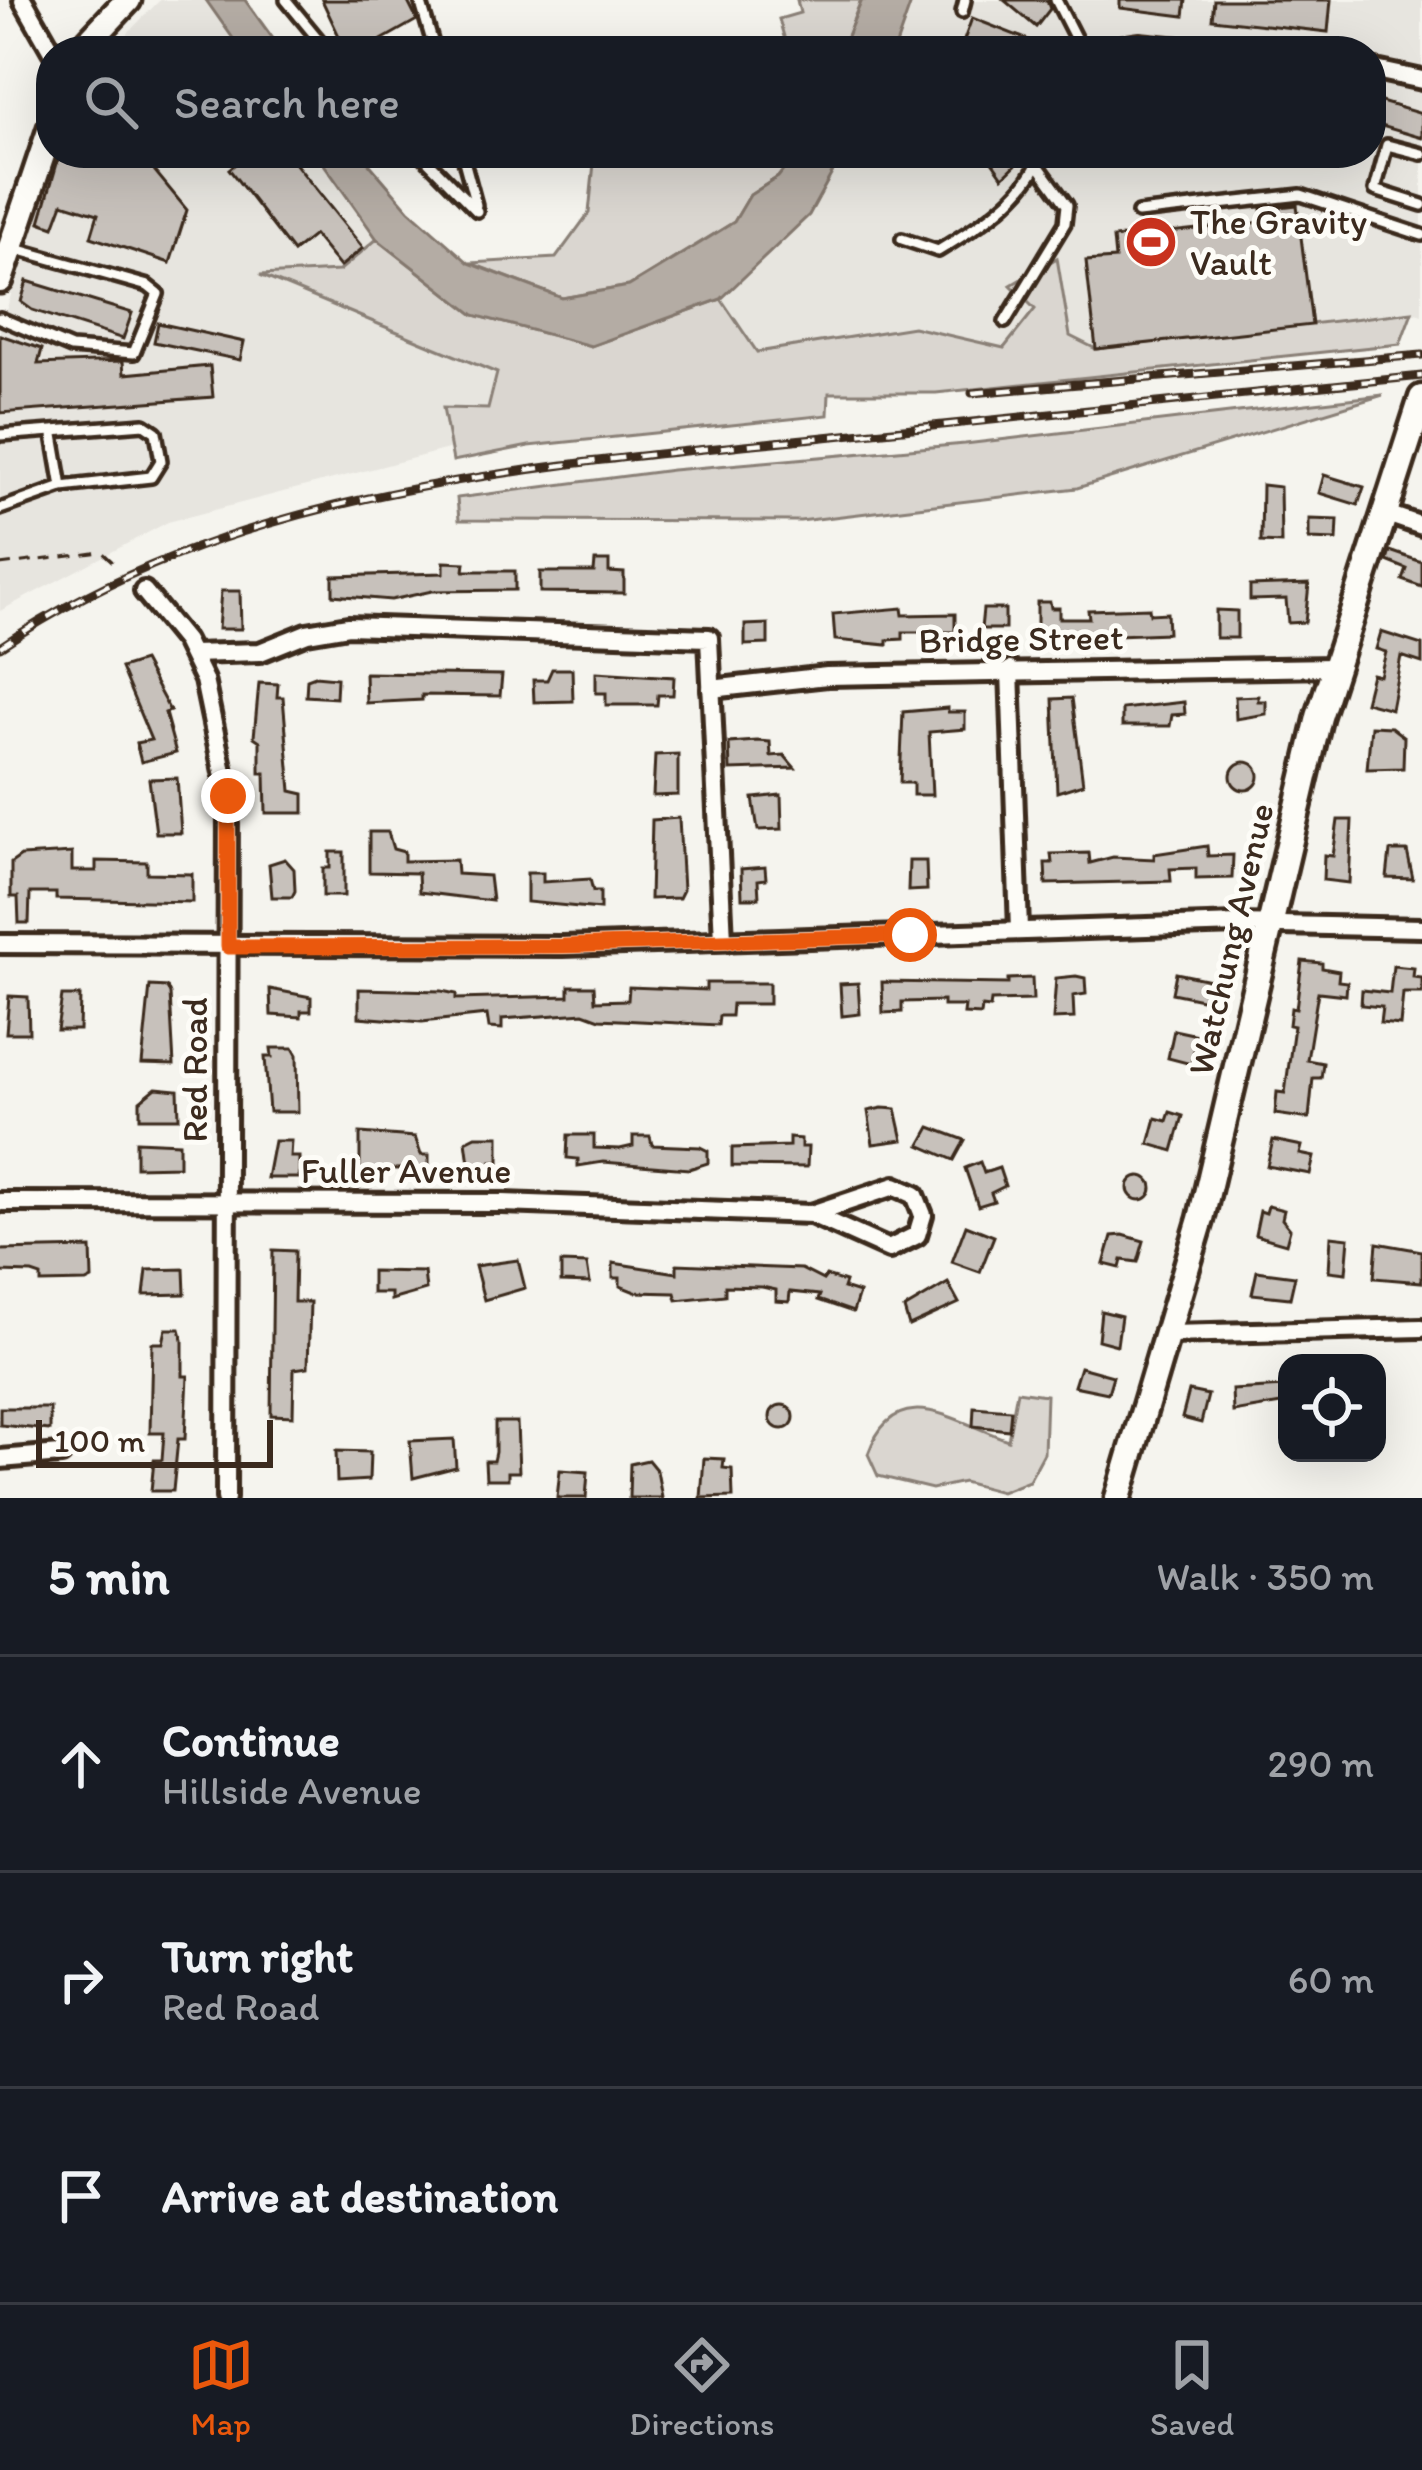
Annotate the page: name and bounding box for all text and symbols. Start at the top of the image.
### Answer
search box [36,36,1386,168]
icon: search [78,69,144,135]
text: Search here [174,75,400,129]
place label: The Gravity Vault [1190,200,1367,284]
sports icon: The Gravity Vault [1123,214,1179,270]
street label: Bridge Street [918,615,1124,662]
route end [201,769,255,823]
street label: Watchung Avenue [1178,799,1283,1079]
route start [883,908,937,962]
street label: Red Road [173,997,216,1143]
street label: Fuller Avenue [301,1149,511,1192]
map controls [1278,1354,1386,1462]
button: locate [1278,1354,1386,1462]
scale bar [36,1414,273,1467]
text: 100 m [54,1421,145,1460]
text: 5 min [48,1546,169,1607]
text: Walk · 350 m [1157,1553,1374,1600]
text: Continue [162,1713,340,1767]
icon: ahead [48,1731,114,1797]
text: 290 m [1267,1740,1374,1787]
text: Hillside Avenue [162,1767,422,1814]
text: Turn right [162,1929,353,1983]
icon: right [48,1947,114,2013]
text: 60 m [1288,1956,1374,2003]
text: Red Road [162,1983,319,2030]
icon: arrive [48,2163,114,2229]
text: Arrive at destination [162,2169,558,2223]
tab: Map [188,2332,254,2443]
tab: Directions [629,2332,774,2443]
tab: Saved [1150,2332,1234,2443]

